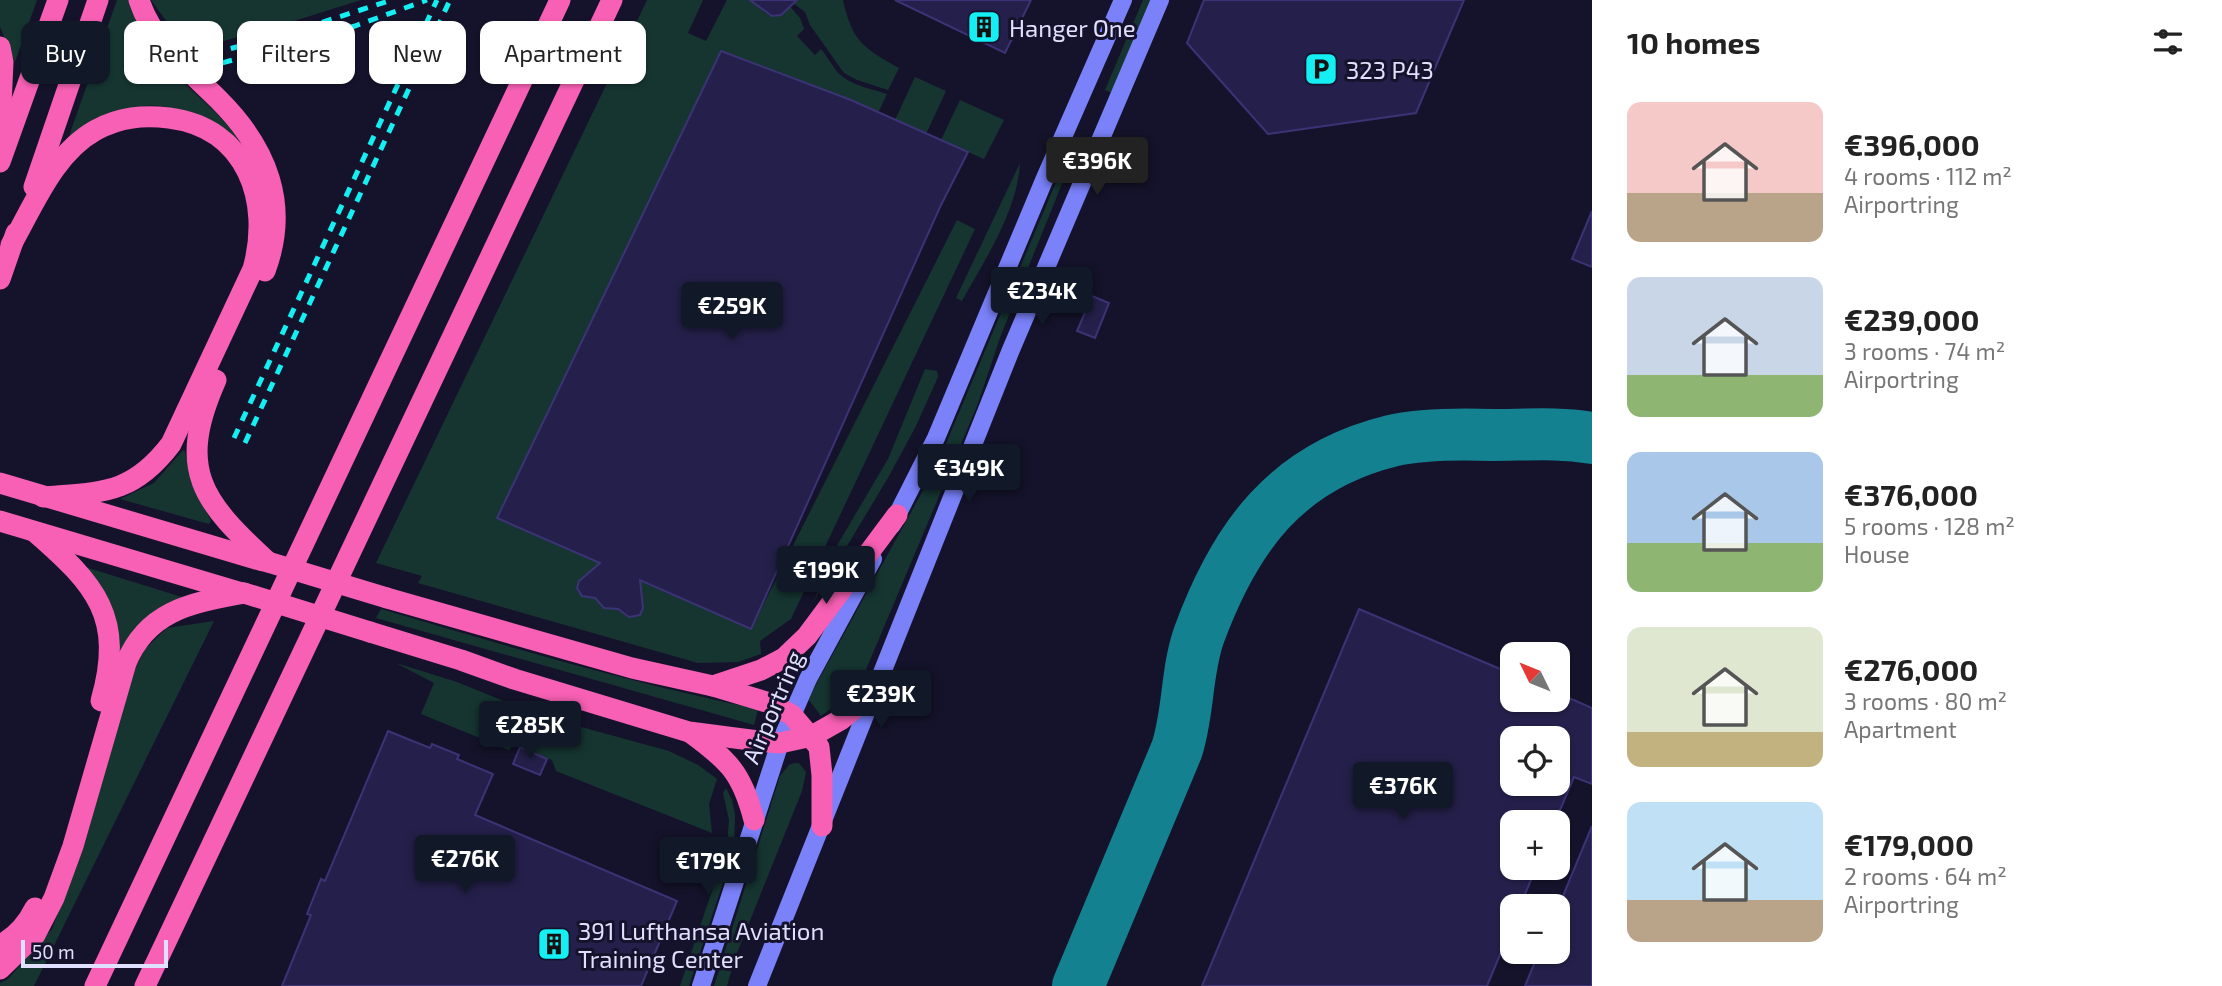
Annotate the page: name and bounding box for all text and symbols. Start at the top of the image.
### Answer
building icon: Hanger One [965,8,1003,46]
place label: Hanger One [1009,13,1136,42]
chip: Buy [21,21,110,84]
chip: Rent [124,21,223,84]
chip: Filters [237,21,355,84]
chip: New [369,21,466,84]
chip: Apartment [480,21,646,84]
icon: filters [2149,23,2187,61]
text: 10 homes [1627,24,1760,60]
parking icon: 323 P43 [1302,50,1340,88]
place label: 323 P43 [1346,55,1434,84]
text: €396,000 [1844,126,1980,162]
icon: home [1683,130,1767,214]
pin: €396K [1048,138,1146,197]
text: €396K [1062,146,1132,174]
text: 4 rooms · 112 m² [1844,162,2012,190]
text: Airportring [1844,190,1959,218]
pin: €234K [993,268,1091,327]
text: €234K [1007,276,1077,304]
pin: €259K [683,282,781,342]
text: €259K [698,291,766,319]
text: €239,000 [1844,301,1979,337]
icon: home [1683,305,1767,389]
text: 3 rooms · 74 m² [1844,337,2005,365]
text: Airportring [1844,365,1959,393]
pin: €349K [920,444,1018,504]
text: €349K [934,453,1004,481]
text: €376,000 [1844,476,1978,512]
icon: home [1683,480,1767,564]
text: 5 rooms · 128 m² [1844,512,2015,540]
text: House [1844,540,1910,568]
pin: €199K [777,546,875,606]
text: €199K [793,555,859,583]
north arrow [1500,642,1570,712]
map controls [1500,642,1570,964]
street label: Airportring [735,646,809,768]
text: €276,000 [1844,651,1978,687]
icon: home [1683,655,1767,739]
pin: €239K [832,670,930,730]
text: €239K [846,679,916,707]
text: 3 rooms · 80 m² [1844,687,2007,715]
pin: €285K [481,702,579,761]
text: €285K [495,710,565,738]
text: Apartment [1844,715,1957,743]
button: locate [1500,726,1570,796]
pin: €376K [1354,762,1452,822]
text: €376K [1369,771,1437,799]
button: + [1500,810,1570,880]
text: €179,000 [1844,826,1974,862]
icon: home [1683,830,1767,914]
pin: €276K [416,836,514,895]
pin: €179K [659,838,757,897]
text: €276K [431,844,499,872]
text: €179K [676,846,741,874]
text: 2 rooms · 64 m² [1844,862,2007,890]
text: Airportring [1844,890,1959,918]
button: − [1500,894,1570,964]
place label: 391 Lufthansa Aviation Training Center [578,916,824,973]
building icon: 391 Lufthansa Aviation Training Center [535,925,573,963]
scale bar [21,937,168,969]
text: 50 m [32,940,75,963]

